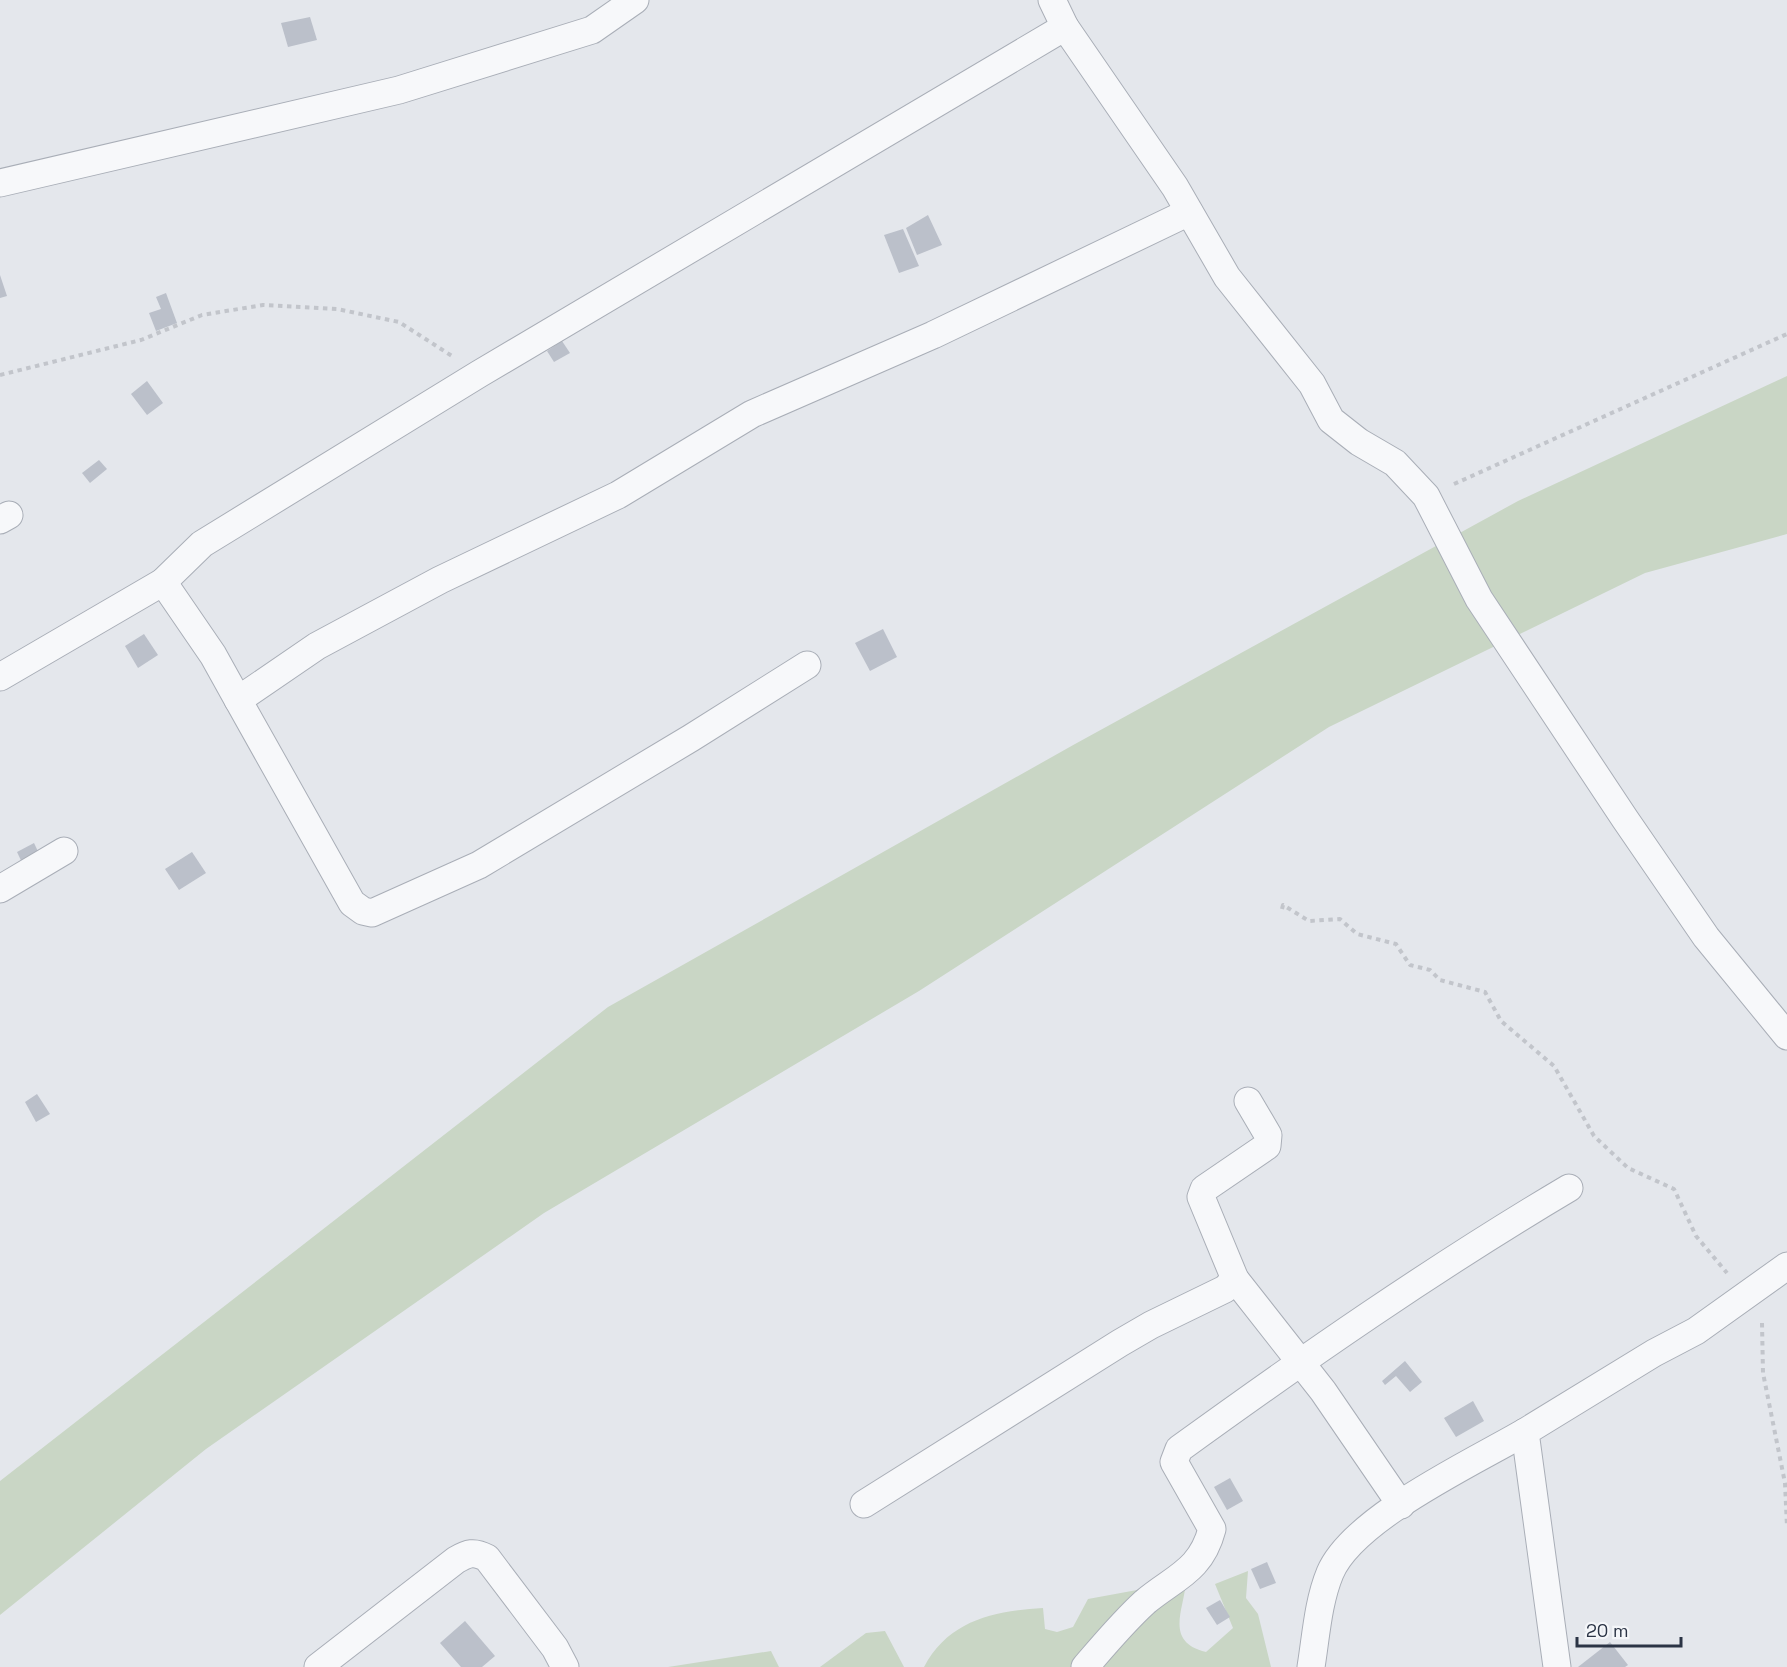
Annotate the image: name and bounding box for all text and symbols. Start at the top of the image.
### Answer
scale bar [1577,1610,1680,1648]
text: 20 m [1586,1619,1629,1642]

